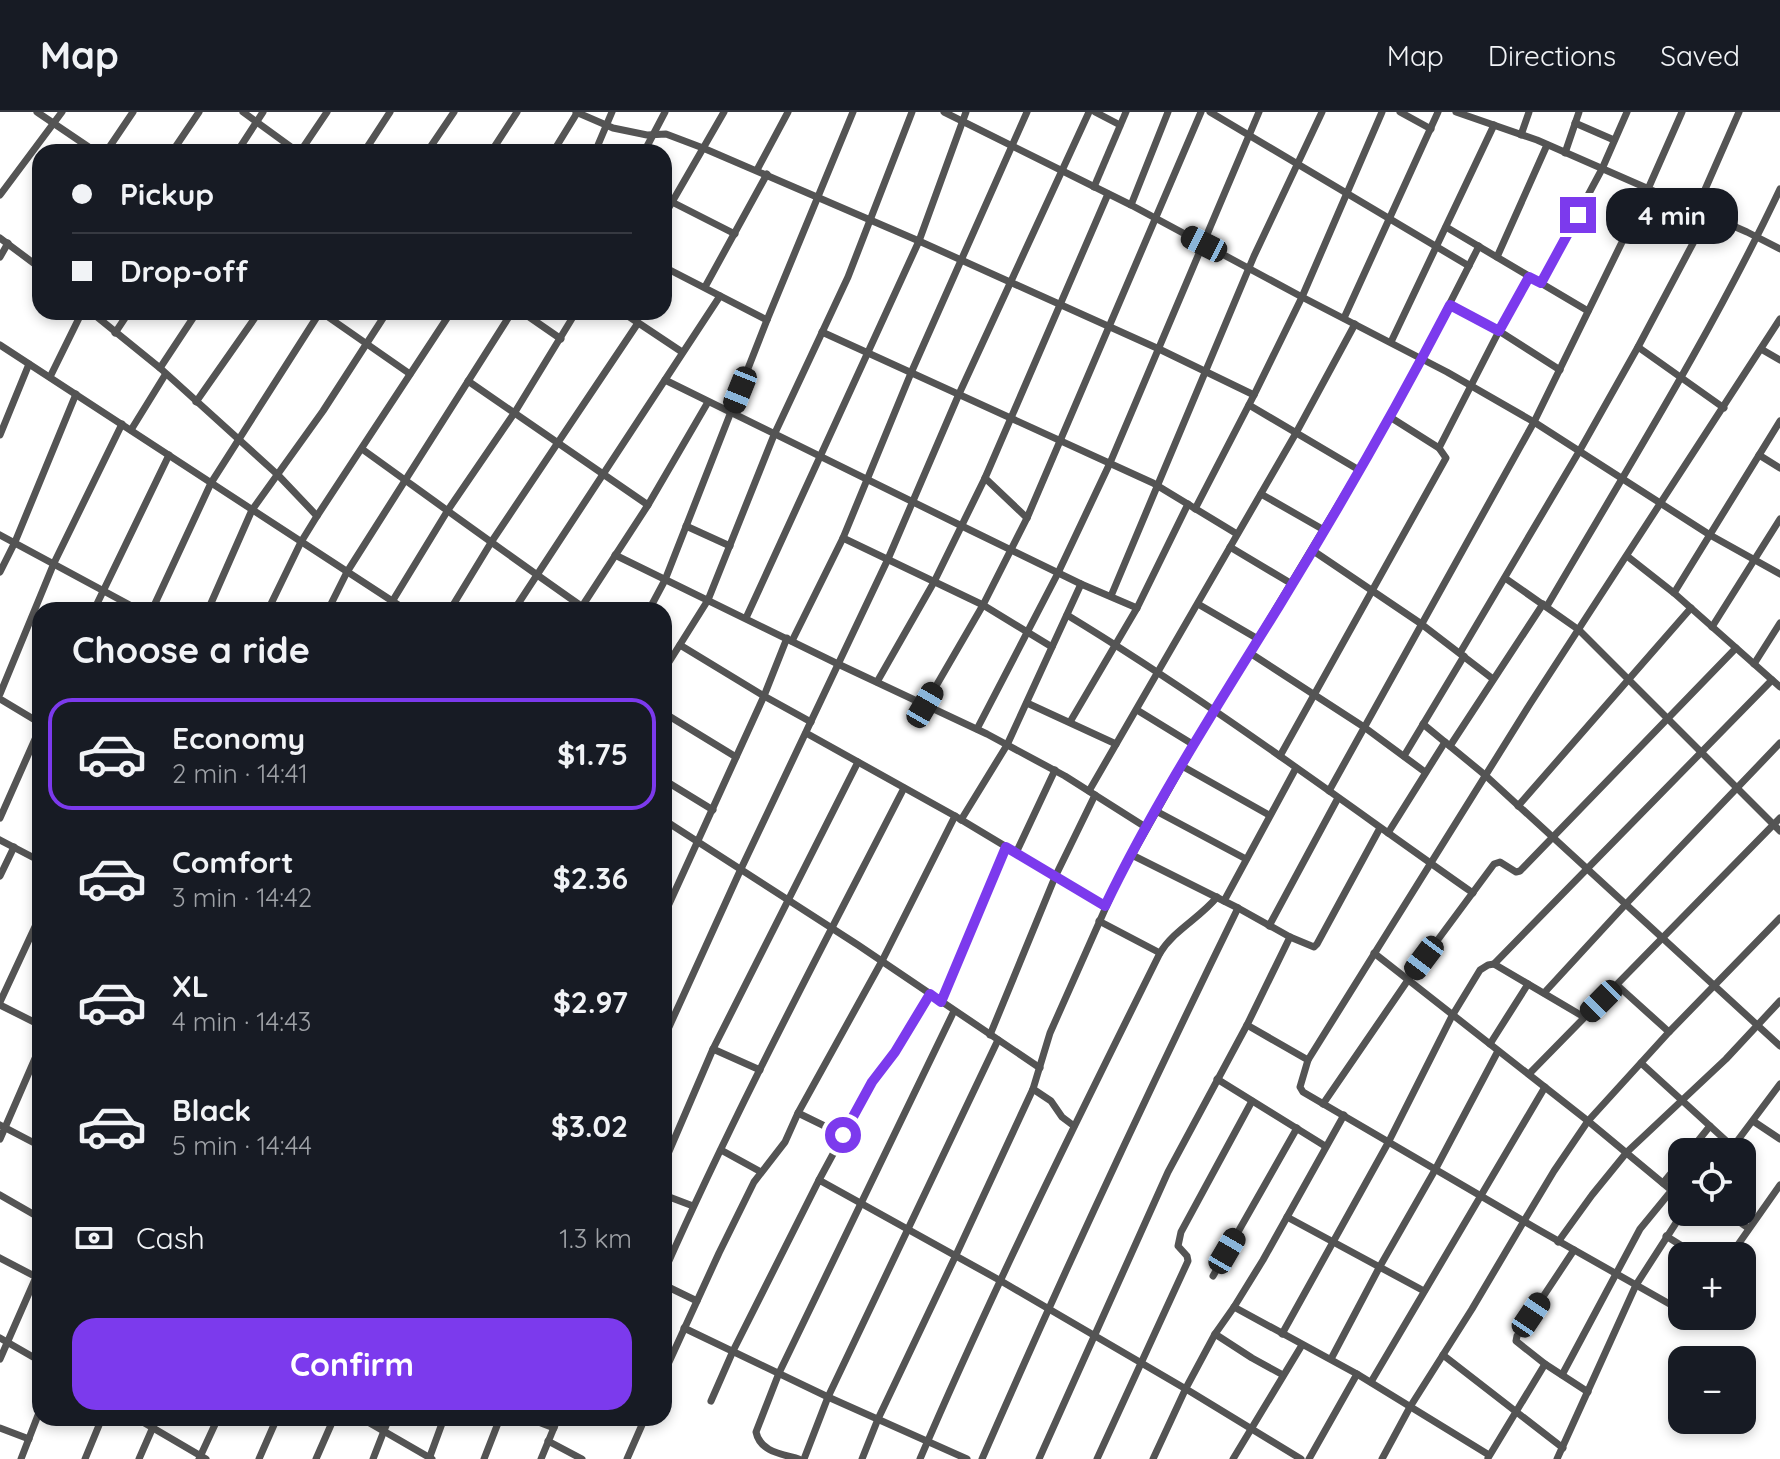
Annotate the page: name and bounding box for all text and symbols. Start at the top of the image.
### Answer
text: Map [40,31,119,79]
text: Map [1387,38,1444,73]
text: Directions [1488,38,1616,73]
text: Saved [1660,38,1740,73]
text: Pickup [120,175,214,213]
callout: 4 min [1606,187,1738,243]
route end [1560,197,1596,233]
text: 4 min [1638,199,1706,232]
car [1177,222,1231,266]
text: Drop-off [120,252,248,290]
car [720,363,760,417]
text: Choose a ride [72,627,310,672]
car [903,678,947,732]
icon: car [76,718,148,790]
text: Economy [172,719,305,757]
text: $1.75 [557,735,628,773]
text: 2 min · 14:41 [172,757,308,790]
icon: car [76,842,148,914]
text: Comfort [172,843,293,881]
text: $2.36 [553,859,628,897]
text: 3 min · 14:42 [172,881,312,914]
car [1400,932,1448,984]
icon: car [76,966,148,1038]
text: XL [172,967,209,1005]
car [1576,976,1626,1026]
text: $2.97 [553,983,628,1021]
text: 4 min · 14:43 [172,1005,312,1038]
icon: car [76,1090,148,1162]
text: Black [172,1091,251,1129]
text: $3.02 [551,1107,628,1145]
route start [825,1117,861,1153]
text: 5 min · 14:44 [172,1129,312,1162]
map controls [1668,1138,1756,1434]
button: locate [1668,1138,1756,1226]
icon: cash [72,1216,116,1260]
text: Cash [136,1219,205,1257]
text: 1.3 km [559,1222,632,1255]
car [1205,1224,1249,1278]
button: + [1668,1242,1756,1330]
car [1508,1288,1554,1342]
button: Confirm [72,1318,632,1410]
button: − [1668,1346,1756,1434]

